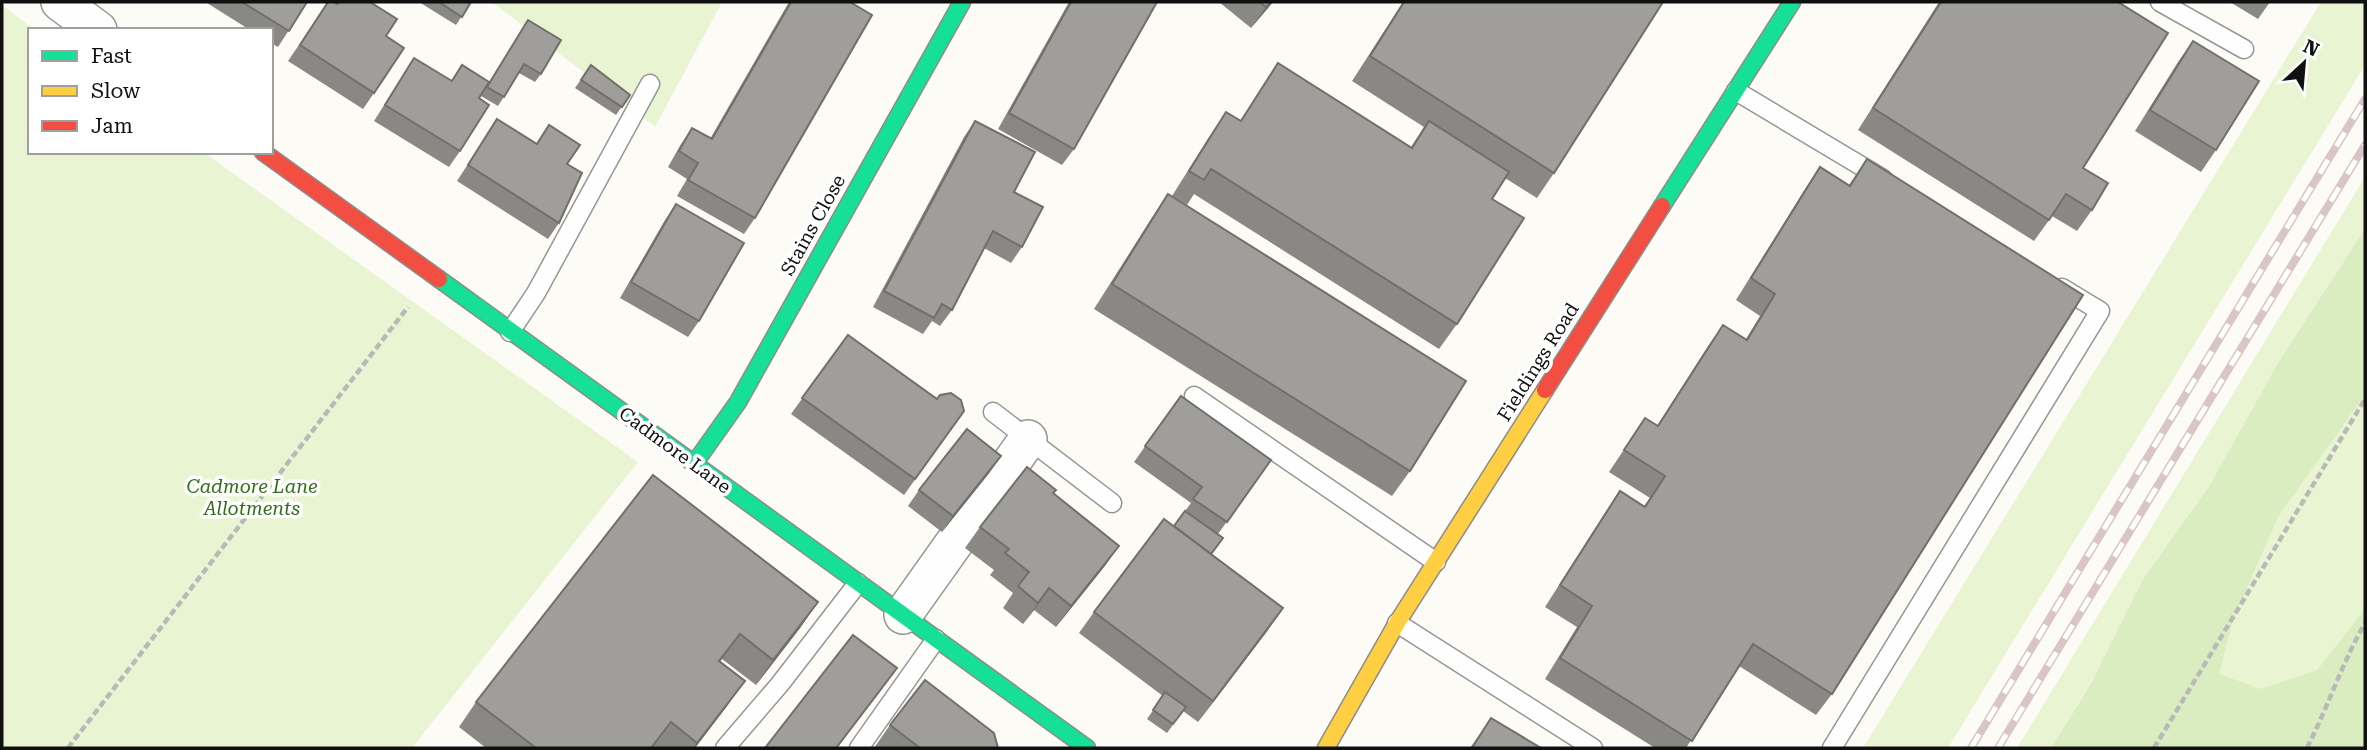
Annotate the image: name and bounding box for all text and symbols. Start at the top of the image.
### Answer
legend [28,28,273,154]
north arrow [2269,28,2339,98]
text: N [2300,35,2323,62]
text: Fast [91,44,132,68]
text: Slow [91,79,141,103]
text: Jam [91,114,133,138]
street label: Stains Close [776,171,850,279]
street label: Fieldings Road [1492,299,1584,425]
street label: Cadmore Lane [615,402,735,498]
park label: Cadmore Lane Allotments [186,475,318,520]

